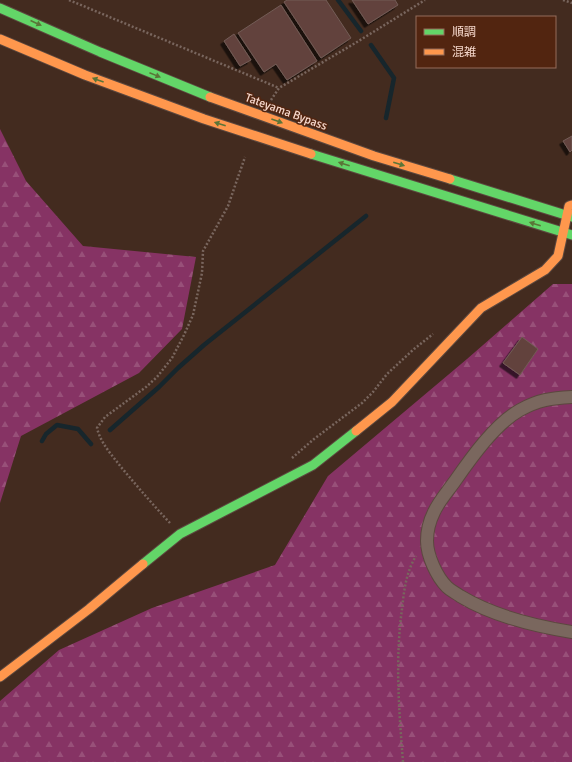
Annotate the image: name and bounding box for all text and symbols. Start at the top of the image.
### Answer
legend [416,16,556,68]
one-way arrow [30,21,42,27]
text: 順調 [452,25,476,40]
text: 混雑 [452,45,476,60]
one-way arrow [150,72,162,78]
one-way arrow [91,76,103,82]
street label: Tateyama Bypass [243,90,329,134]
one-way arrow [271,118,283,124]
one-way arrow [214,121,226,127]
one-way arrow [337,161,349,167]
one-way arrow [394,161,406,167]
one-way arrow [528,221,540,227]

